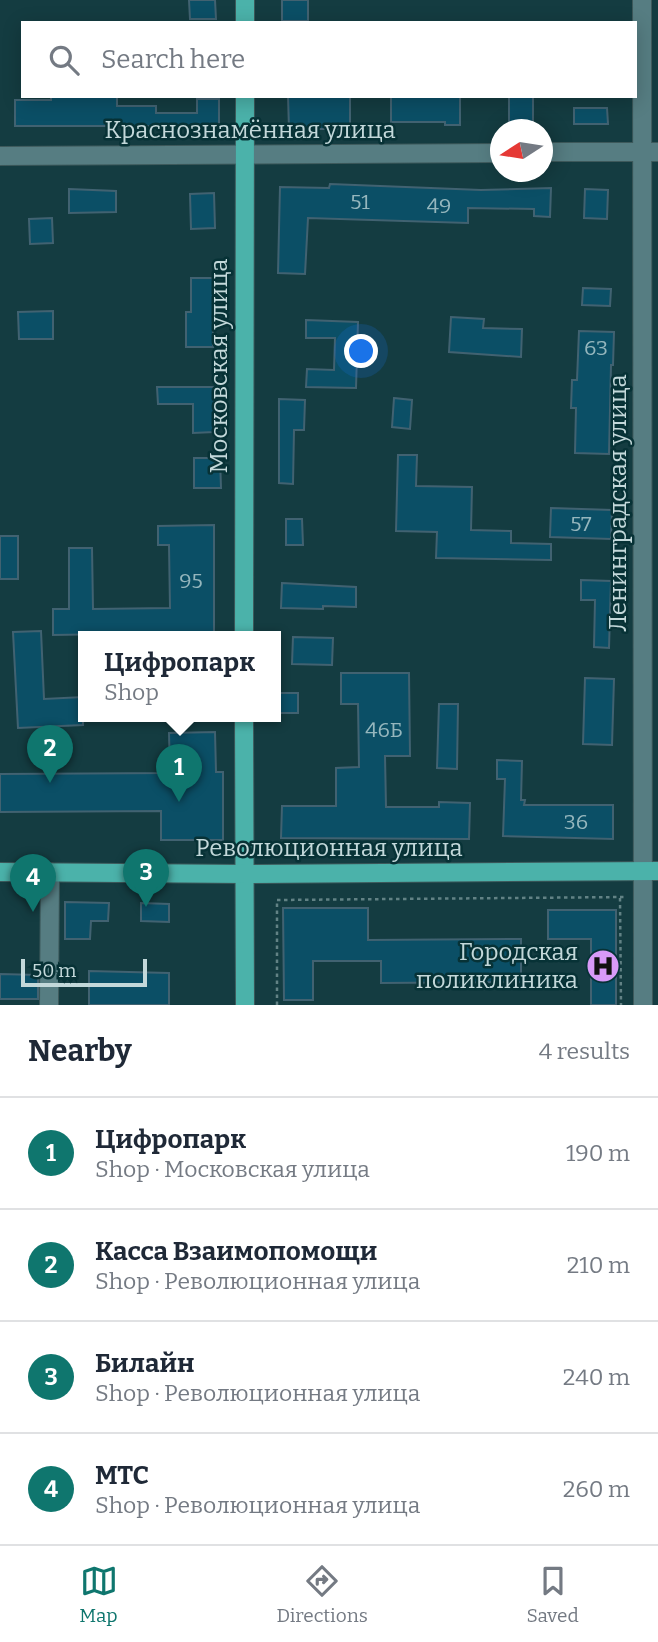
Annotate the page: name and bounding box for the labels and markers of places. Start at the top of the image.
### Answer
pin: 2 [27,725,73,783]
pin: 1 [156,744,202,802]
pin: 3 [123,849,169,907]
pin: 4 [10,854,56,912]
place label: Городская поликлиника [416,938,578,994]
hospital icon: Городская поликлиника [584,947,622,985]

